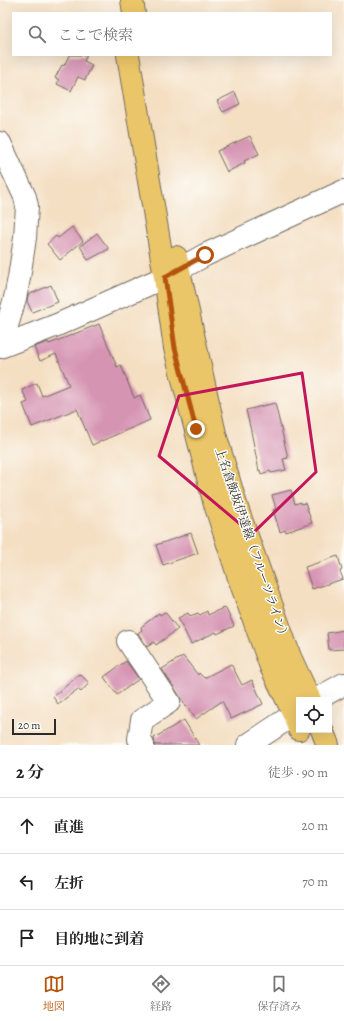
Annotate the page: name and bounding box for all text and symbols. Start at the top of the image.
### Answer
search box [12,12,332,56]
icon: search [26,23,48,45]
text: ここで検索 [58,25,133,45]
route start [196,246,214,264]
route end [187,420,205,438]
street label: 上名倉飯坂伊達線（フルーツライン） [211,446,293,642]
map controls [296,697,332,733]
button: locate [296,697,332,733]
scale bar [12,717,56,736]
text: 20 m [18,718,40,733]
text: 2 分 [16,761,44,784]
text: 徒歩 · 90 m [268,764,328,781]
icon: ahead [16,815,38,837]
text: 直進 [54,817,84,837]
text: 20 m [302,817,328,834]
icon: left [16,871,38,893]
text: 左折 [54,873,84,893]
text: 70 m [302,873,328,890]
icon: arrive [16,927,38,949]
text: 目的地に到着 [54,929,144,949]
tab: 地図 [43,973,65,1014]
tab: 経路 [150,973,172,1014]
tab: 保存済み [257,973,301,1014]

